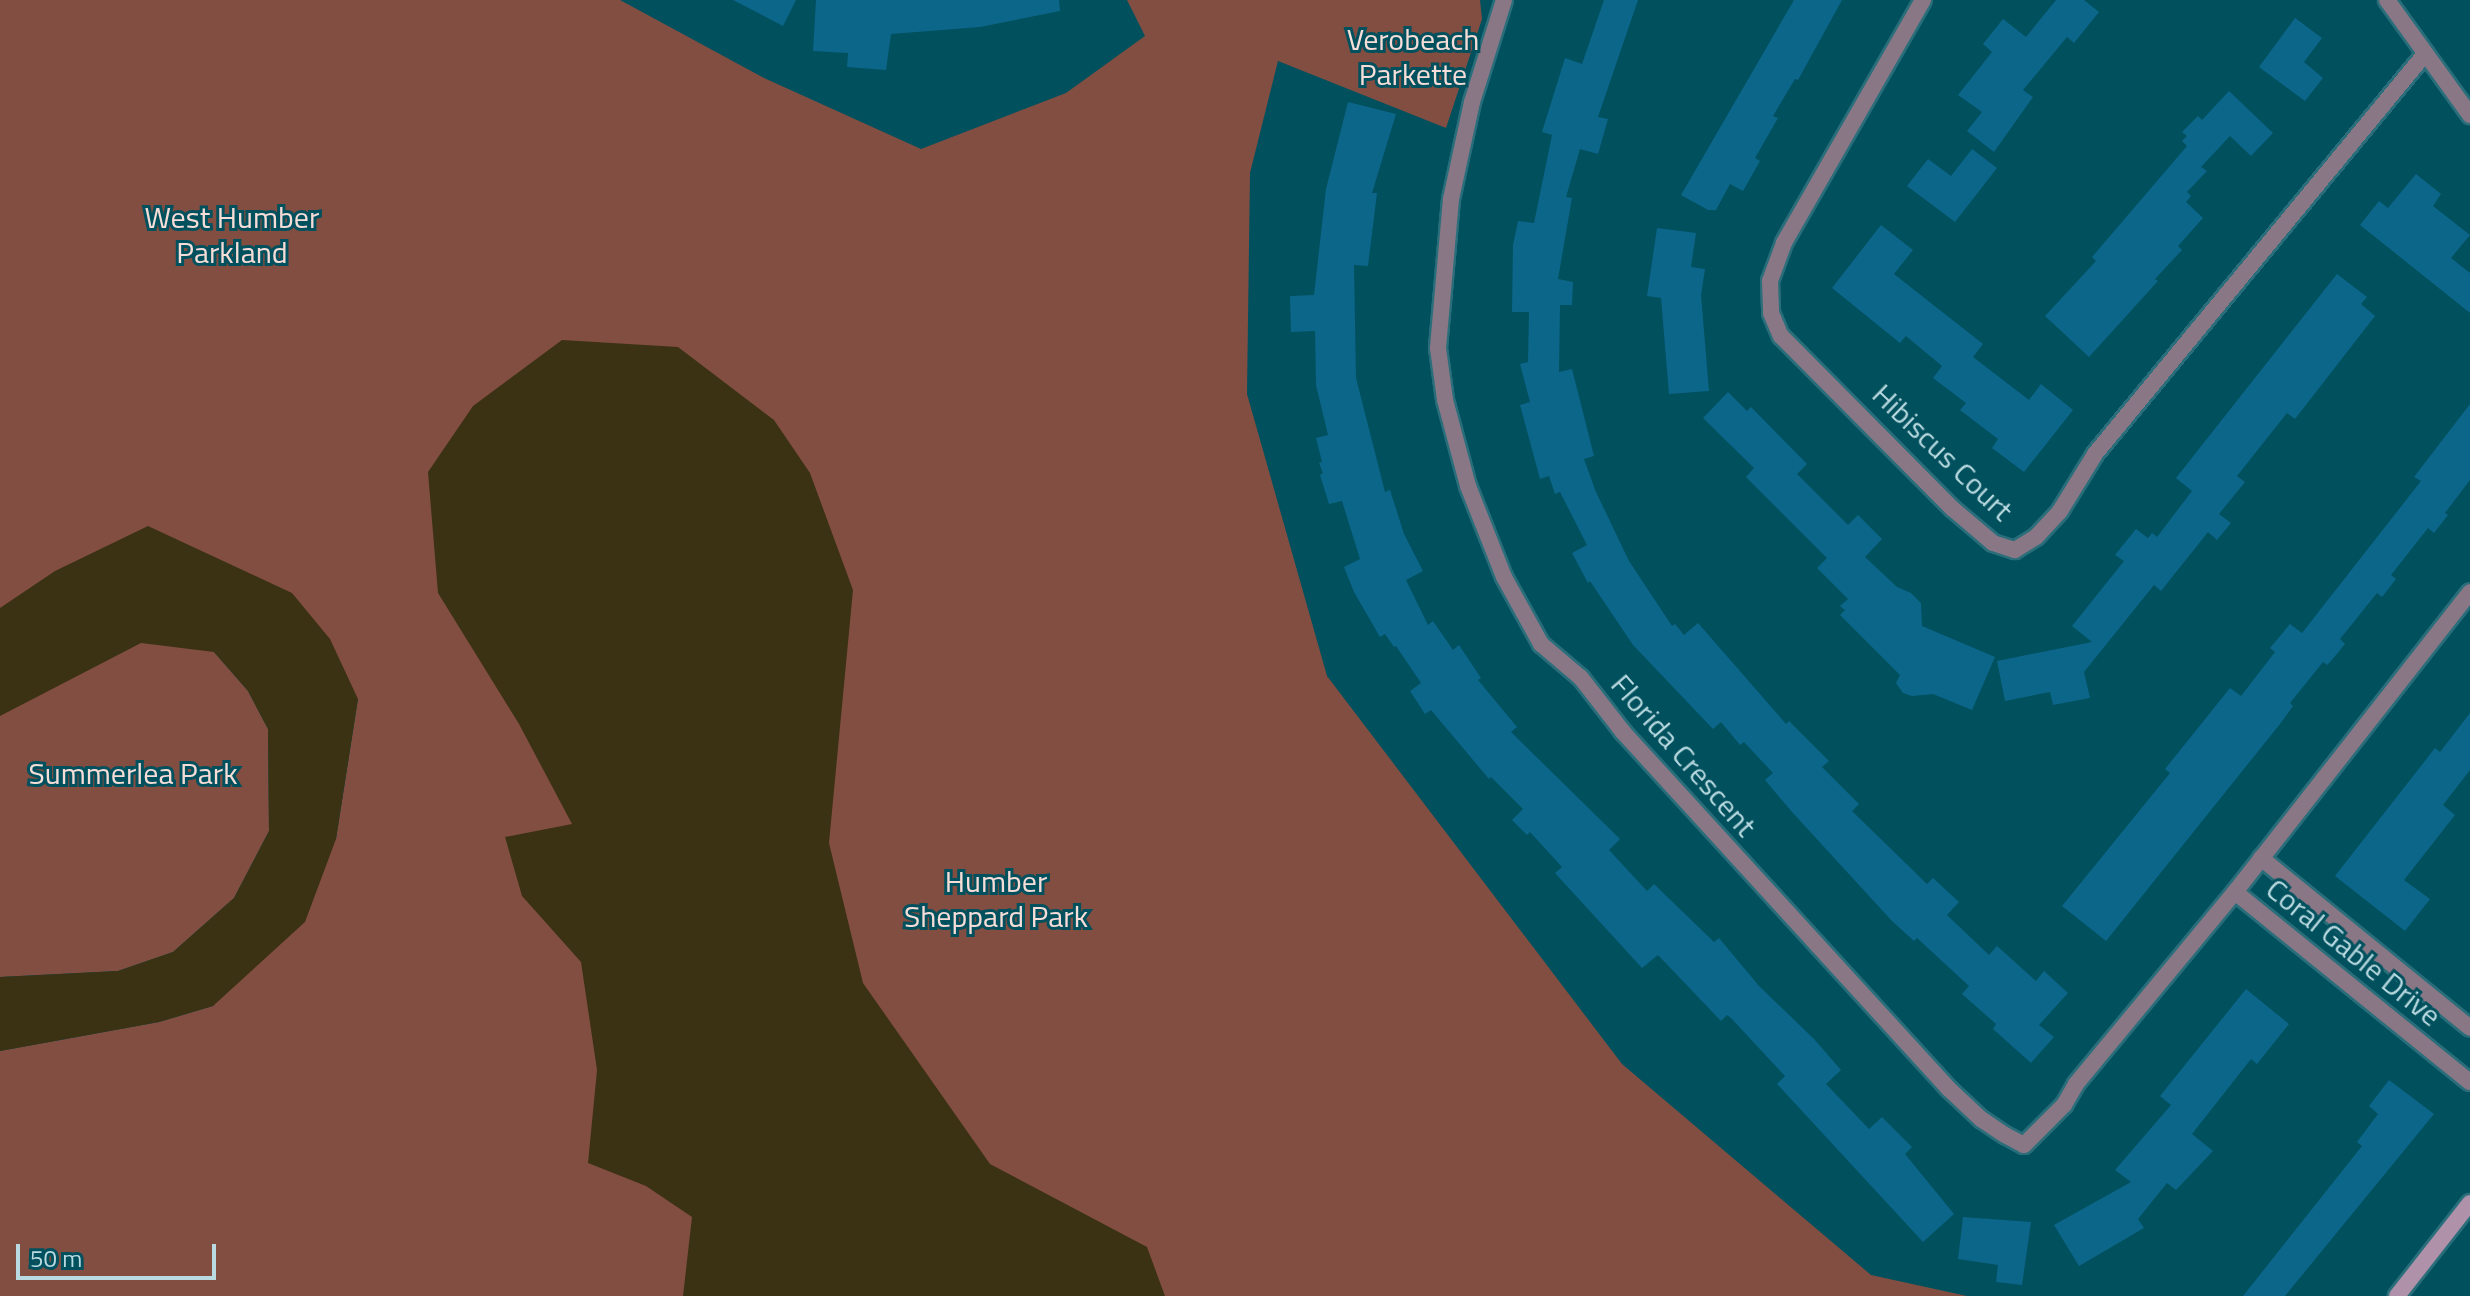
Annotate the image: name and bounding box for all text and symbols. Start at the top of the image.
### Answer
park label: Verobeach Parkette [1347,21,1479,92]
park label: West Humber Parkland [145,199,319,270]
street label: Hibiscus Court [1865,376,2021,528]
street label: Florida Crescent [1604,667,1764,843]
park label: Summerlea Park [28,755,238,791]
park label: Humber Sheppard Park [904,863,1088,934]
street label: Coral Gable Drive [2259,871,2449,1033]
scale bar [20,1228,220,1278]
text: 50 m [30,1240,82,1276]

